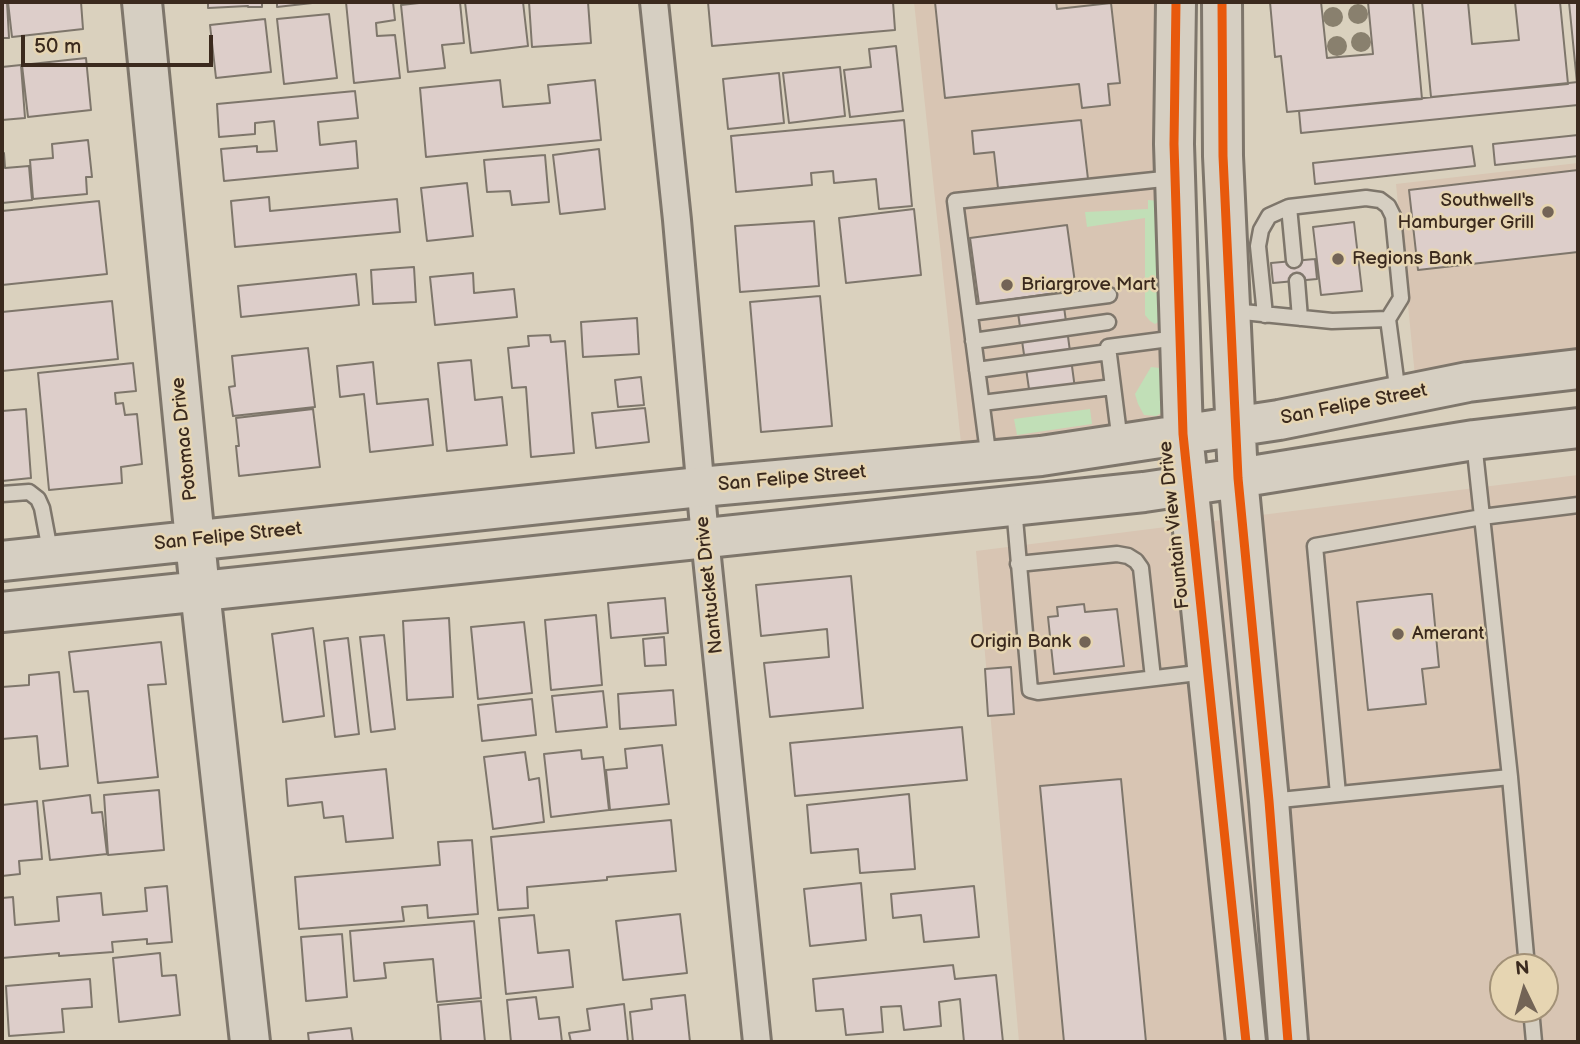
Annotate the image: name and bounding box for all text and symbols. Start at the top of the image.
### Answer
scale bar [24,21,217,65]
text: 50 m [34,34,81,59]
place label: Southwell's Hamburger Grill [1398,190,1534,234]
marker: Southwell's Hamburger Grill [1540,204,1556,220]
place label: Regions Bank [1352,248,1472,270]
marker: Regions Bank [1330,251,1346,267]
place label: Briargrove Mart [1021,274,1156,296]
marker: Briargrove Mart [999,277,1015,293]
street label: Potomac Drive [167,376,203,502]
street label: San Felipe Street [1279,380,1429,430]
street label: Fountain View Drive [1155,440,1195,610]
street label: San Felipe Street [717,461,867,497]
street label: Nantucket Drive [691,515,729,655]
street label: San Felipe Street [153,518,303,556]
place label: Amerant [1412,623,1484,645]
marker: Amerant [1390,626,1406,642]
place label: Origin Bank [970,631,1071,653]
marker: Origin Bank [1077,634,1093,650]
north arrow [1489,953,1559,1023]
text: N [1514,956,1530,981]

